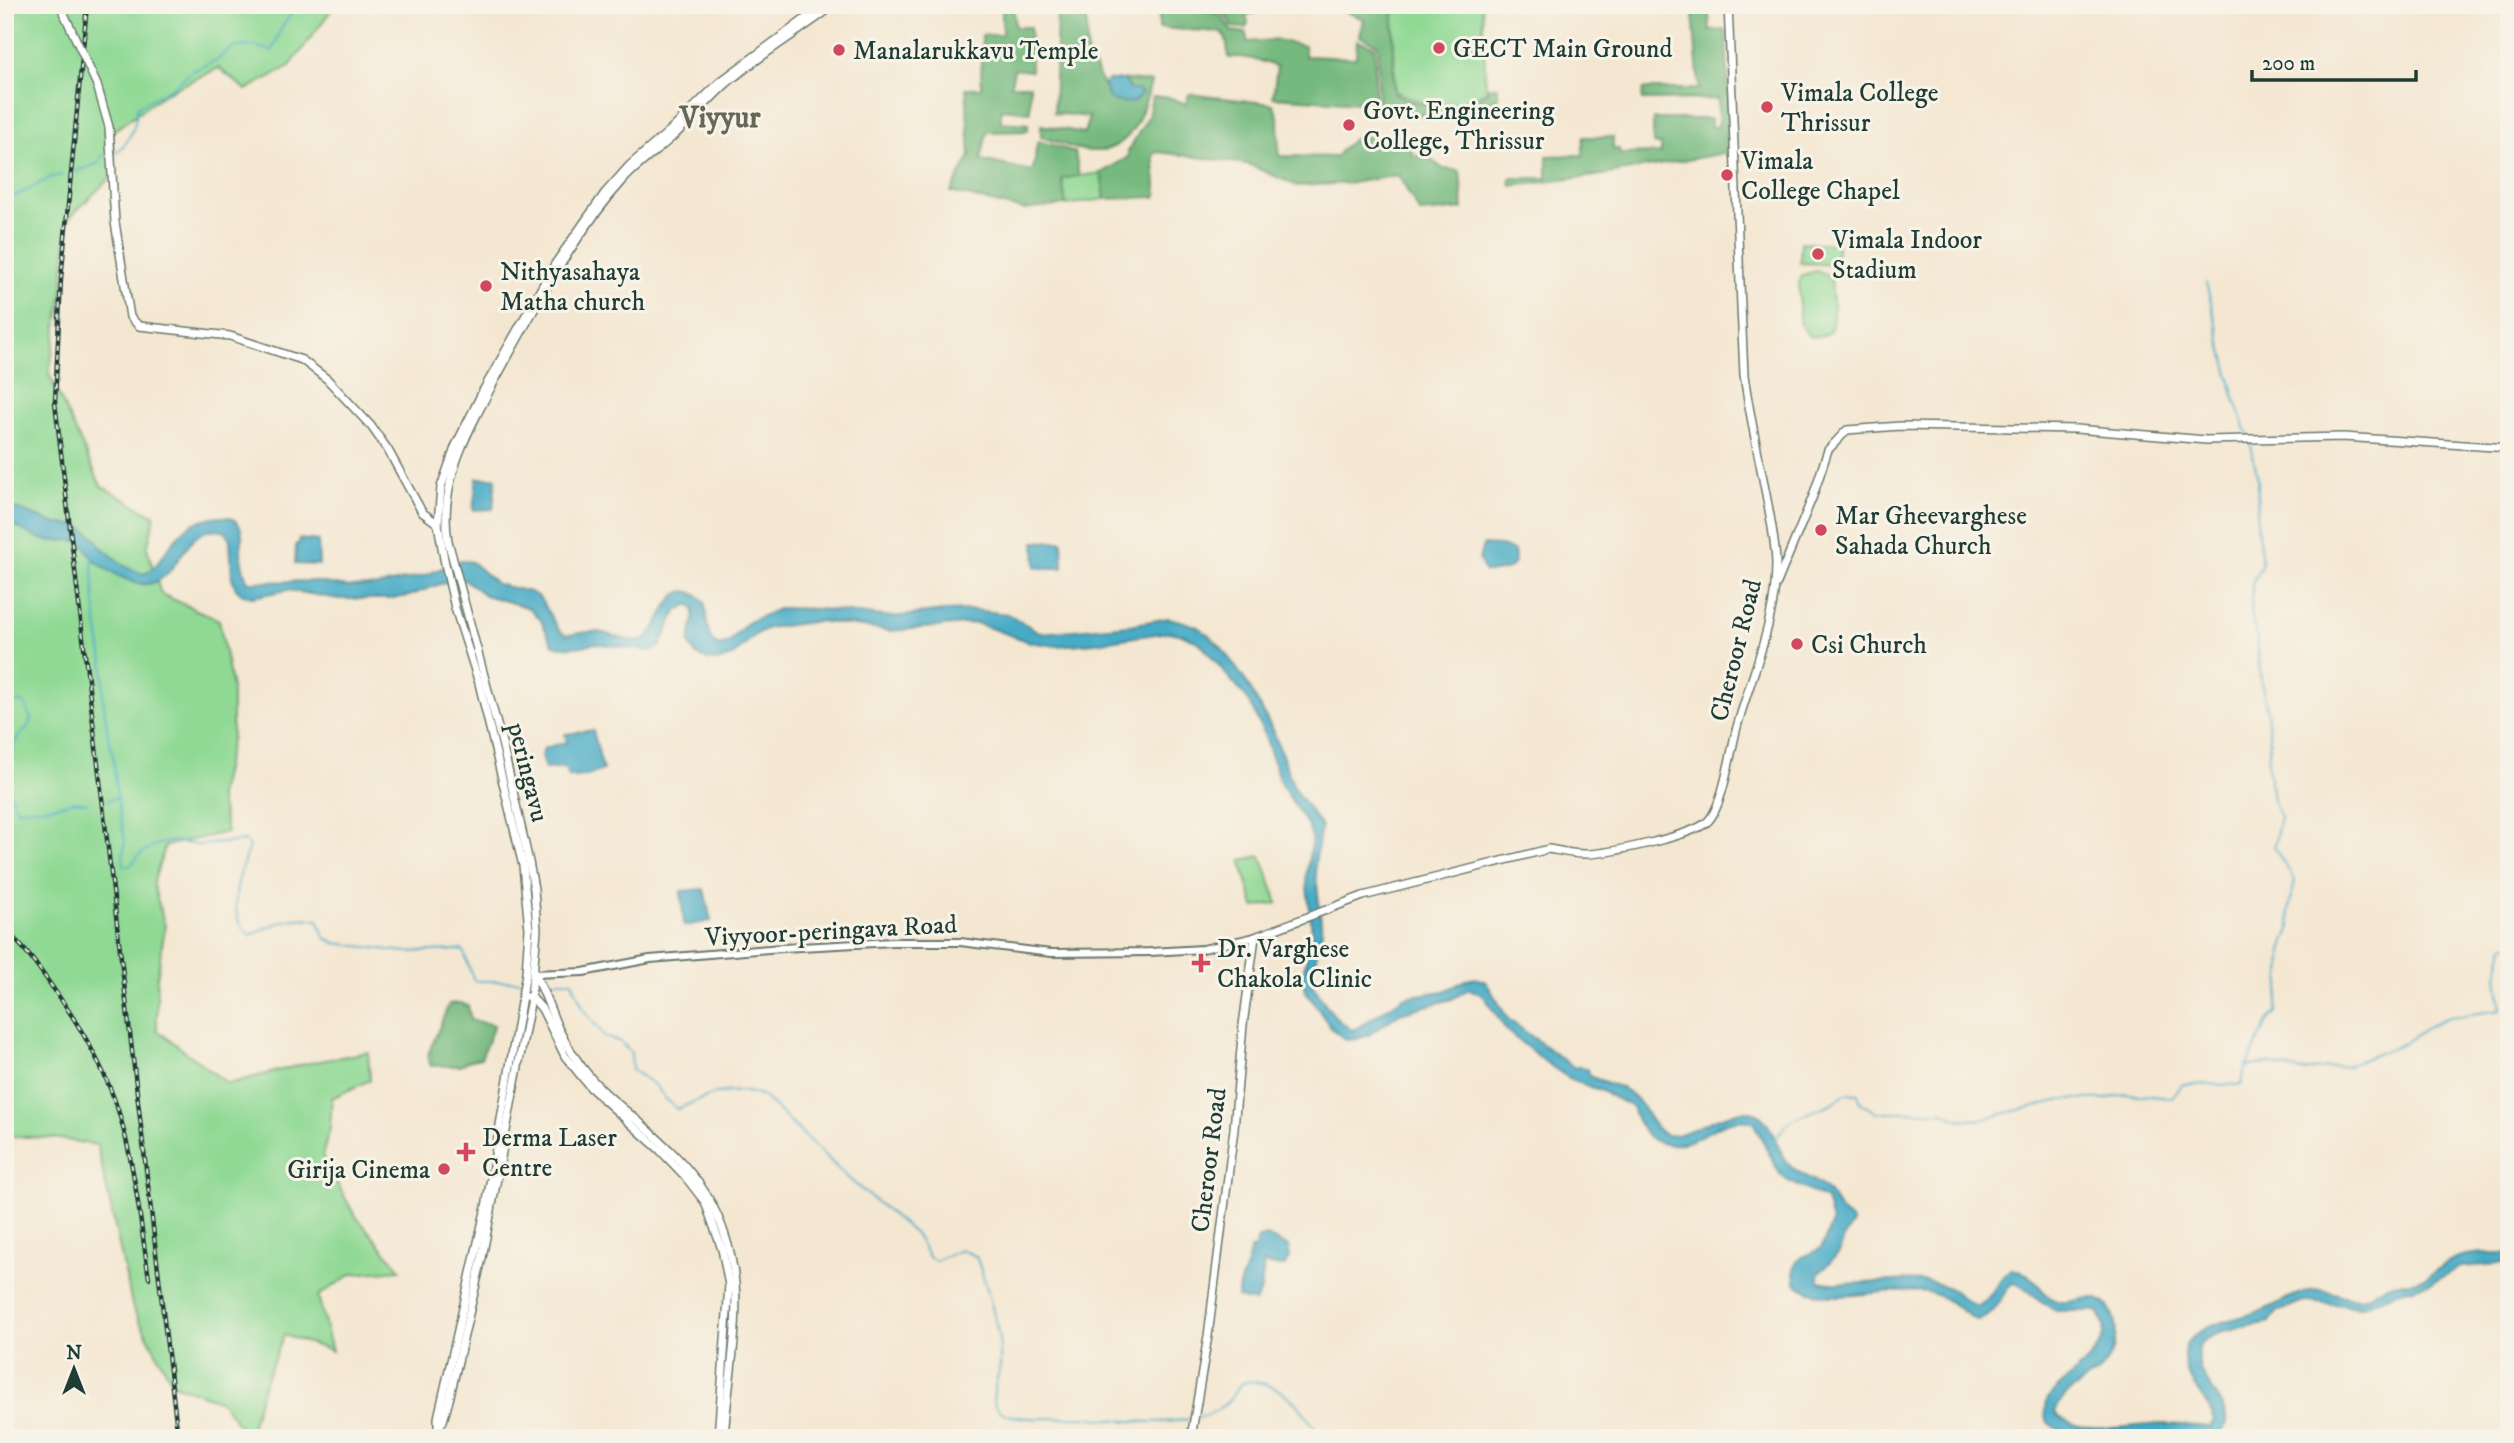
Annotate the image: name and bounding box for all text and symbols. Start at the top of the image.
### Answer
place label: GECT Main Ground [1453,33,1672,66]
place label: Manalarukkavu Temple [853,35,1099,68]
scale bar [2252,38,2416,82]
marker: GECT Main Ground [1431,40,1447,56]
marker: Manalarukkavu Temple [831,42,847,58]
text: 200 m [2262,51,2315,77]
place label: Vimala College Thrissur [1780,77,1939,140]
place label: Govt. Engineering College, Thrissur [1363,95,1555,158]
marker: Vimala College Thrissur [1759,99,1775,115]
district label: Viyyur [679,100,761,137]
marker: Govt. Engineering College, Thrissur [1341,117,1357,133]
place label: Vimala College Chapel [1740,145,1900,208]
marker: Vimala College Chapel [1719,167,1735,183]
place label: Vimala Indoor Stadium [1831,224,1982,287]
marker: Vimala Indoor Stadium [1810,246,1826,262]
place label: Nithyasahaya Matha church [500,256,645,319]
marker: Nithyasahaya Matha church [478,278,494,294]
place label: Mar Gheevarghese Sahada Church [1835,500,2027,563]
marker: Mar Gheevarghese Sahada Church [1813,522,1829,538]
street label: Cheroor Road [1703,576,1770,725]
place label: Csi Church [1811,629,1927,662]
marker: Csi Church [1789,636,1805,652]
street label: peringavu [499,718,556,826]
street label: Viyyoor-peringava Road [703,908,958,955]
place label: Dr. Varghese Chakola Clinic [1217,933,1372,996]
marker: Dr. Varghese Chakola Clinic [1191,953,1211,973]
street label: Cheroor Road [1184,1086,1235,1234]
place label: Derma Laser Centre [482,1122,617,1185]
marker: Derma Laser Centre [456,1142,476,1162]
place label: Girija Cinema [287,1154,430,1187]
marker: Girija Cinema [436,1161,452,1177]
north arrow [38,1334,108,1404]
text: N [66,1342,82,1365]

